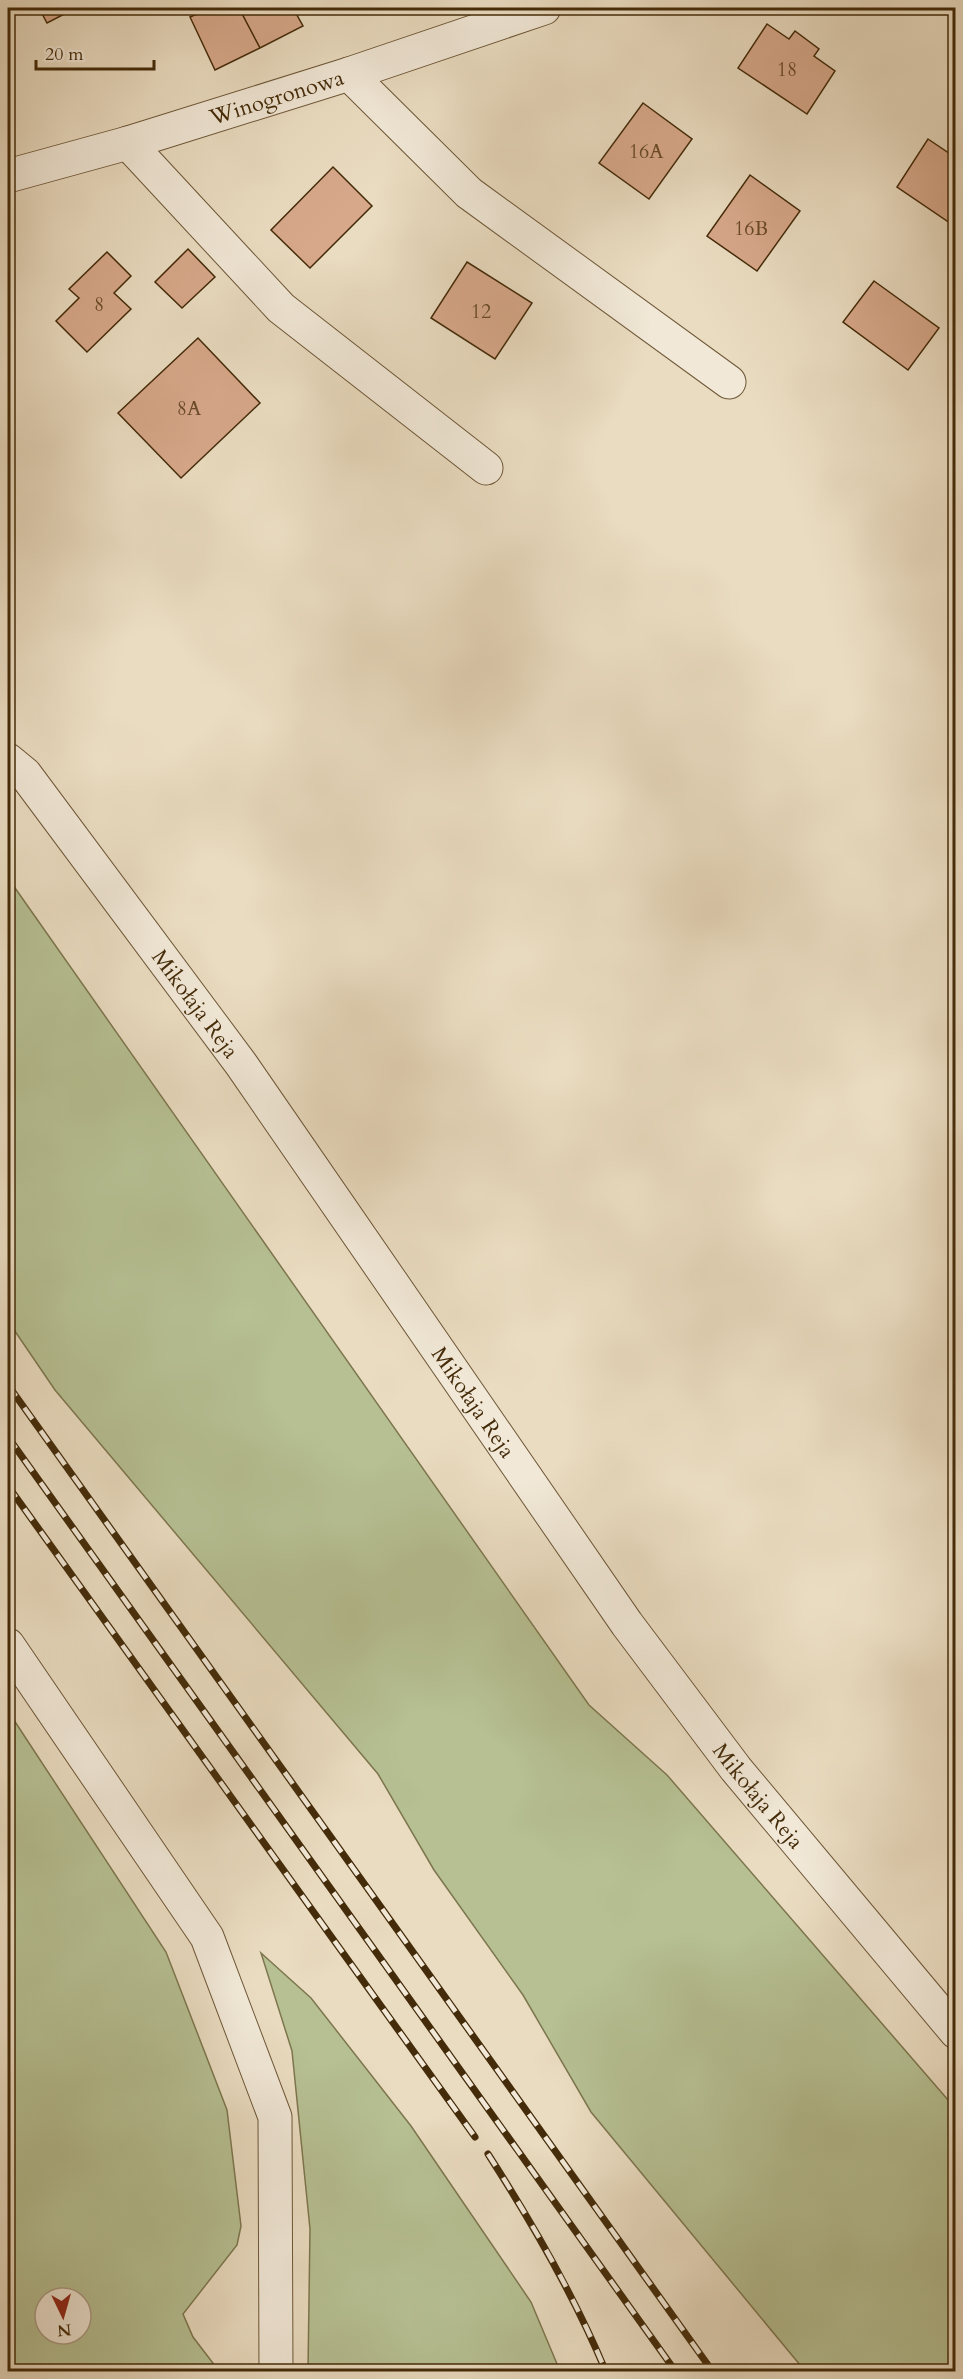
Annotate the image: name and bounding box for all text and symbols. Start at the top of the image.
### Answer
scale bar [36,33,154,71]
text: 20 m [45,42,84,67]
house number: 18 [777,56,797,83]
street label: Winogronowa [205,62,348,133]
house number: 16A [629,138,664,165]
house number: 16B [734,215,768,242]
house number: 8 [94,291,104,318]
house number: 12 [471,298,491,325]
house number: 8A [177,395,202,422]
street label: Mikołaja Reja [145,943,246,1065]
street label: Mikołaja Reja [424,1341,522,1464]
street label: Mikołaja Reja [705,1737,811,1856]
north arrow [33,2286,93,2346]
text: N [56,2318,72,2342]

